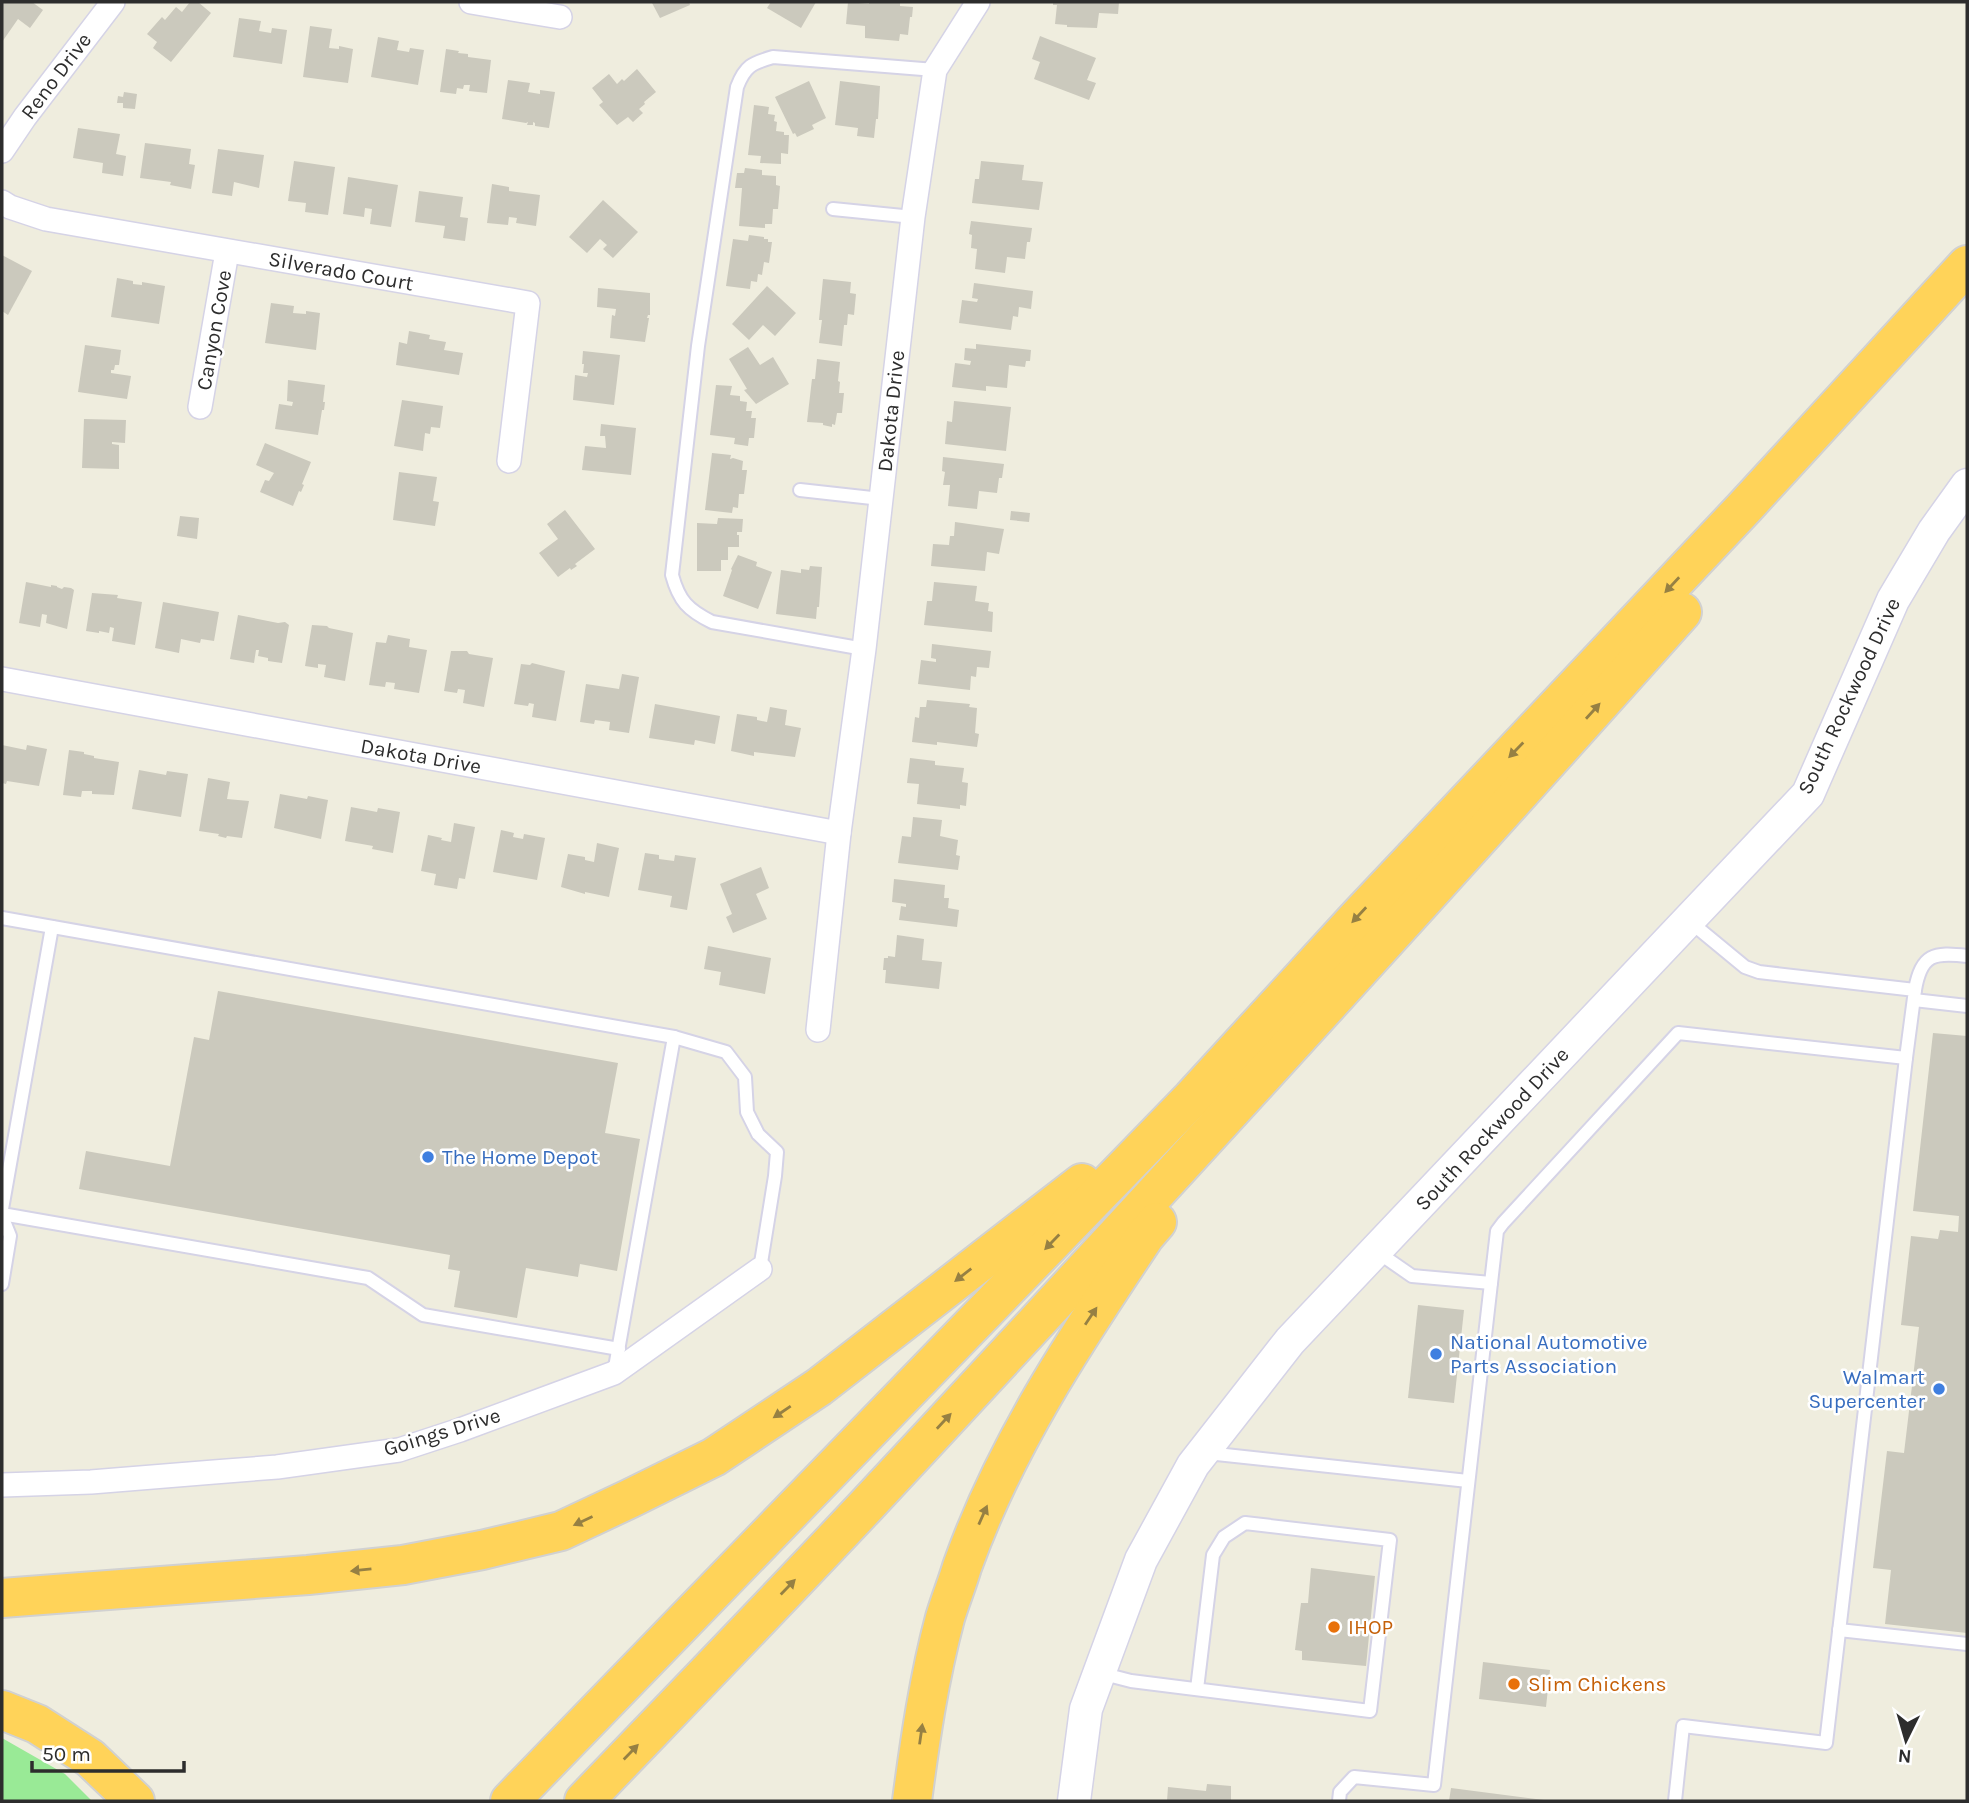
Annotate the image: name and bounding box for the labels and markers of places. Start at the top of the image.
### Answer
place label: The Home Depot [442,1145,598,1169]
marker: The Home Depot [420,1149,436,1165]
place label: National Automotive Parts Association [1450,1330,1647,1378]
marker: National Automotive Parts Association [1428,1346,1444,1362]
place label: Walmart Supercenter [1808,1365,1925,1413]
marker: Walmart Supercenter [1931,1381,1947,1397]
place label: IHOP [1348,1615,1393,1639]
marker: IHOP [1326,1619,1342,1635]
place label: Slim Chickens [1528,1672,1666,1696]
marker: Slim Chickens [1506,1676,1522,1692]

